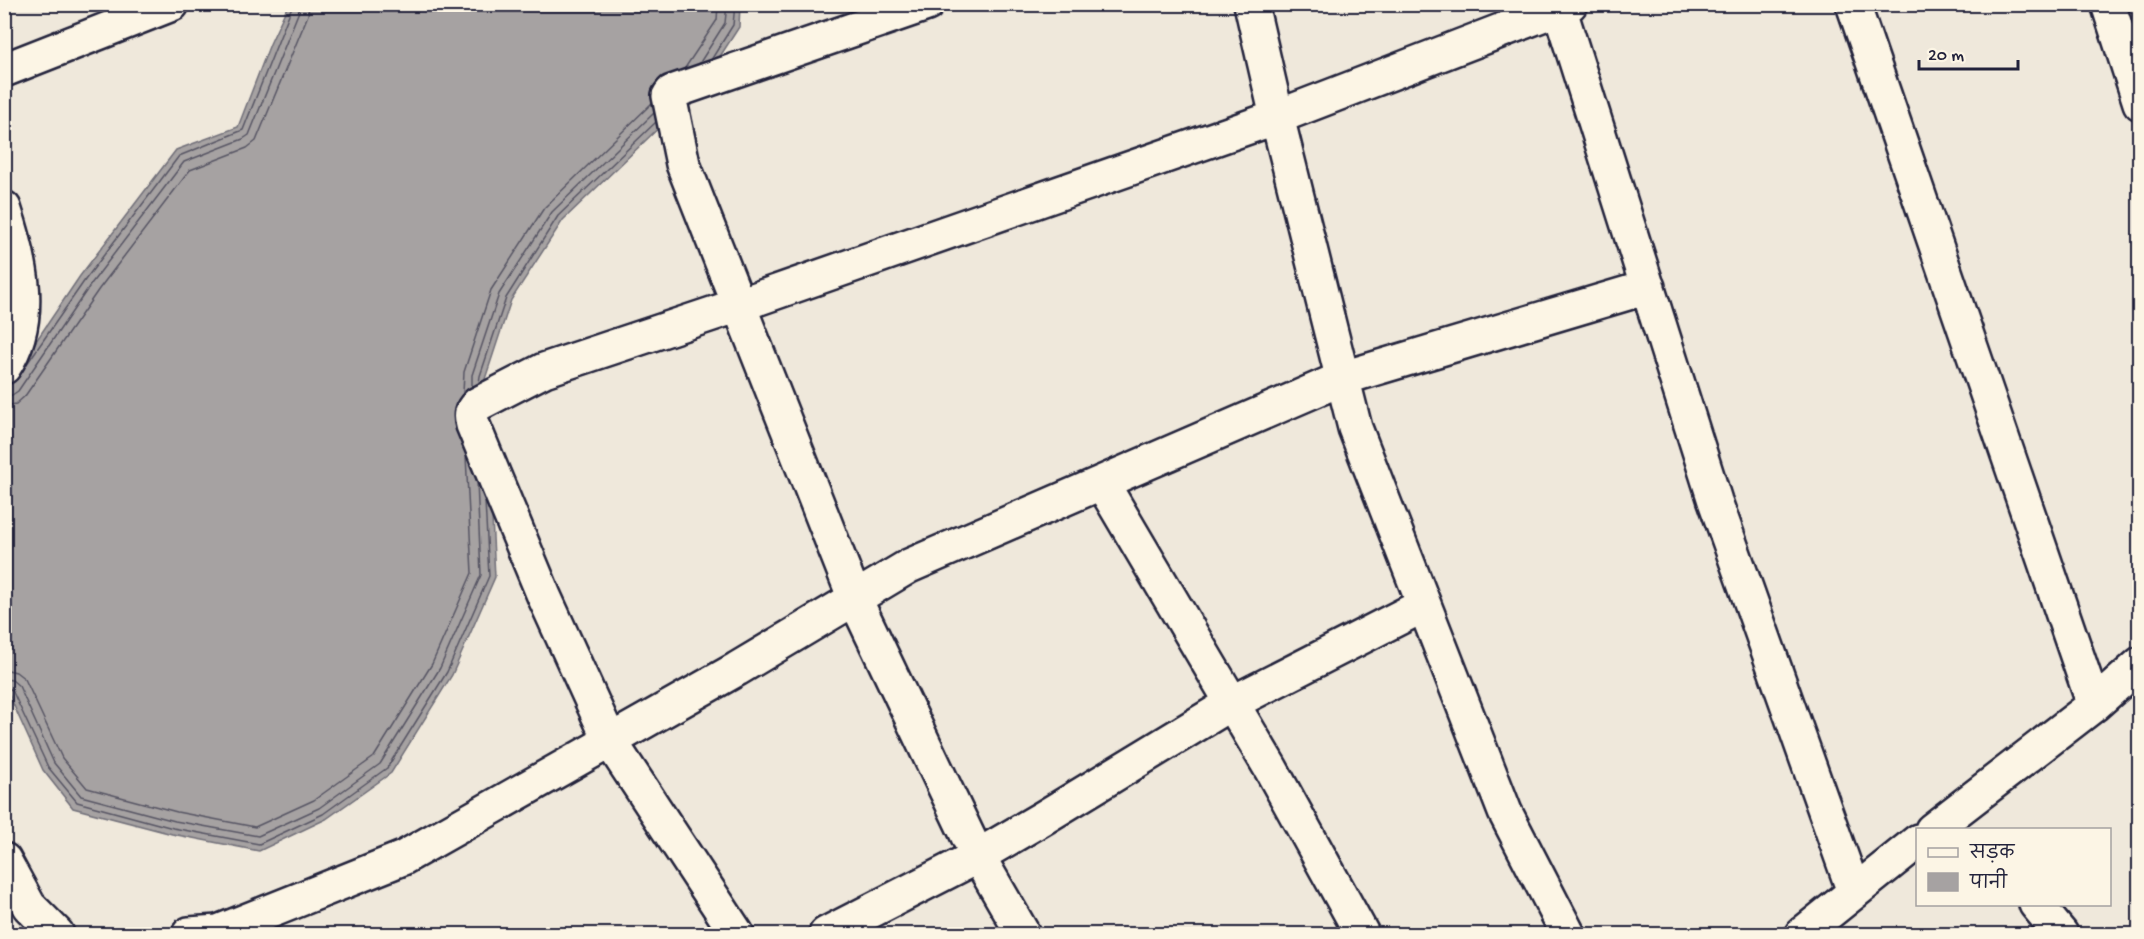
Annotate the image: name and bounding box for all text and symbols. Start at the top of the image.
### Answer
scale bar [1919,33,2018,71]
text: 20 m [1928,46,1964,67]
legend [1916,828,2111,906]
text: सड़क [1969,844,2015,865]
text: पानी [1969,868,2008,895]

